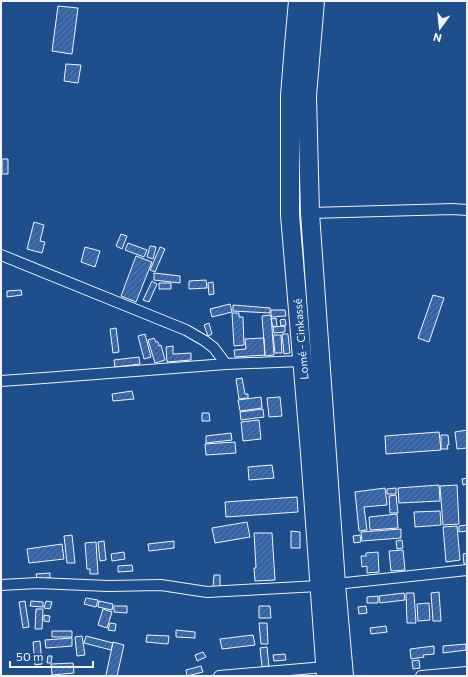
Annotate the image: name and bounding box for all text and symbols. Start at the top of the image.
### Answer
north arrow [420,8,460,48]
text: N [432,31,443,45]
street label: Lomé - Cinkassé [290,298,311,380]
scale bar [10,643,93,669]
text: 50 m [16,649,44,663]

